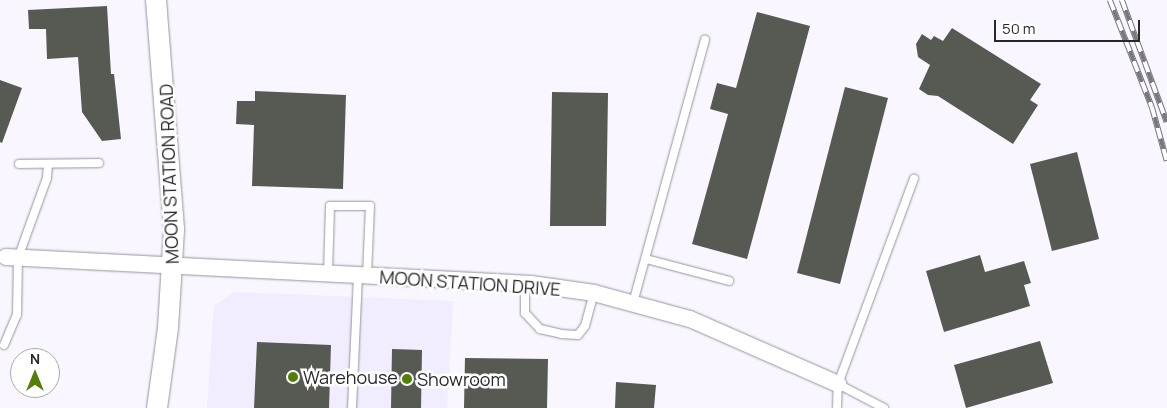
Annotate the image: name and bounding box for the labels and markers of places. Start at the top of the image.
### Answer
place label: Warehouse [303,366,398,388]
place label: Showroom [417,368,506,390]
marker: Warehouse [287,371,299,383]
marker: Showroom [401,373,413,385]

